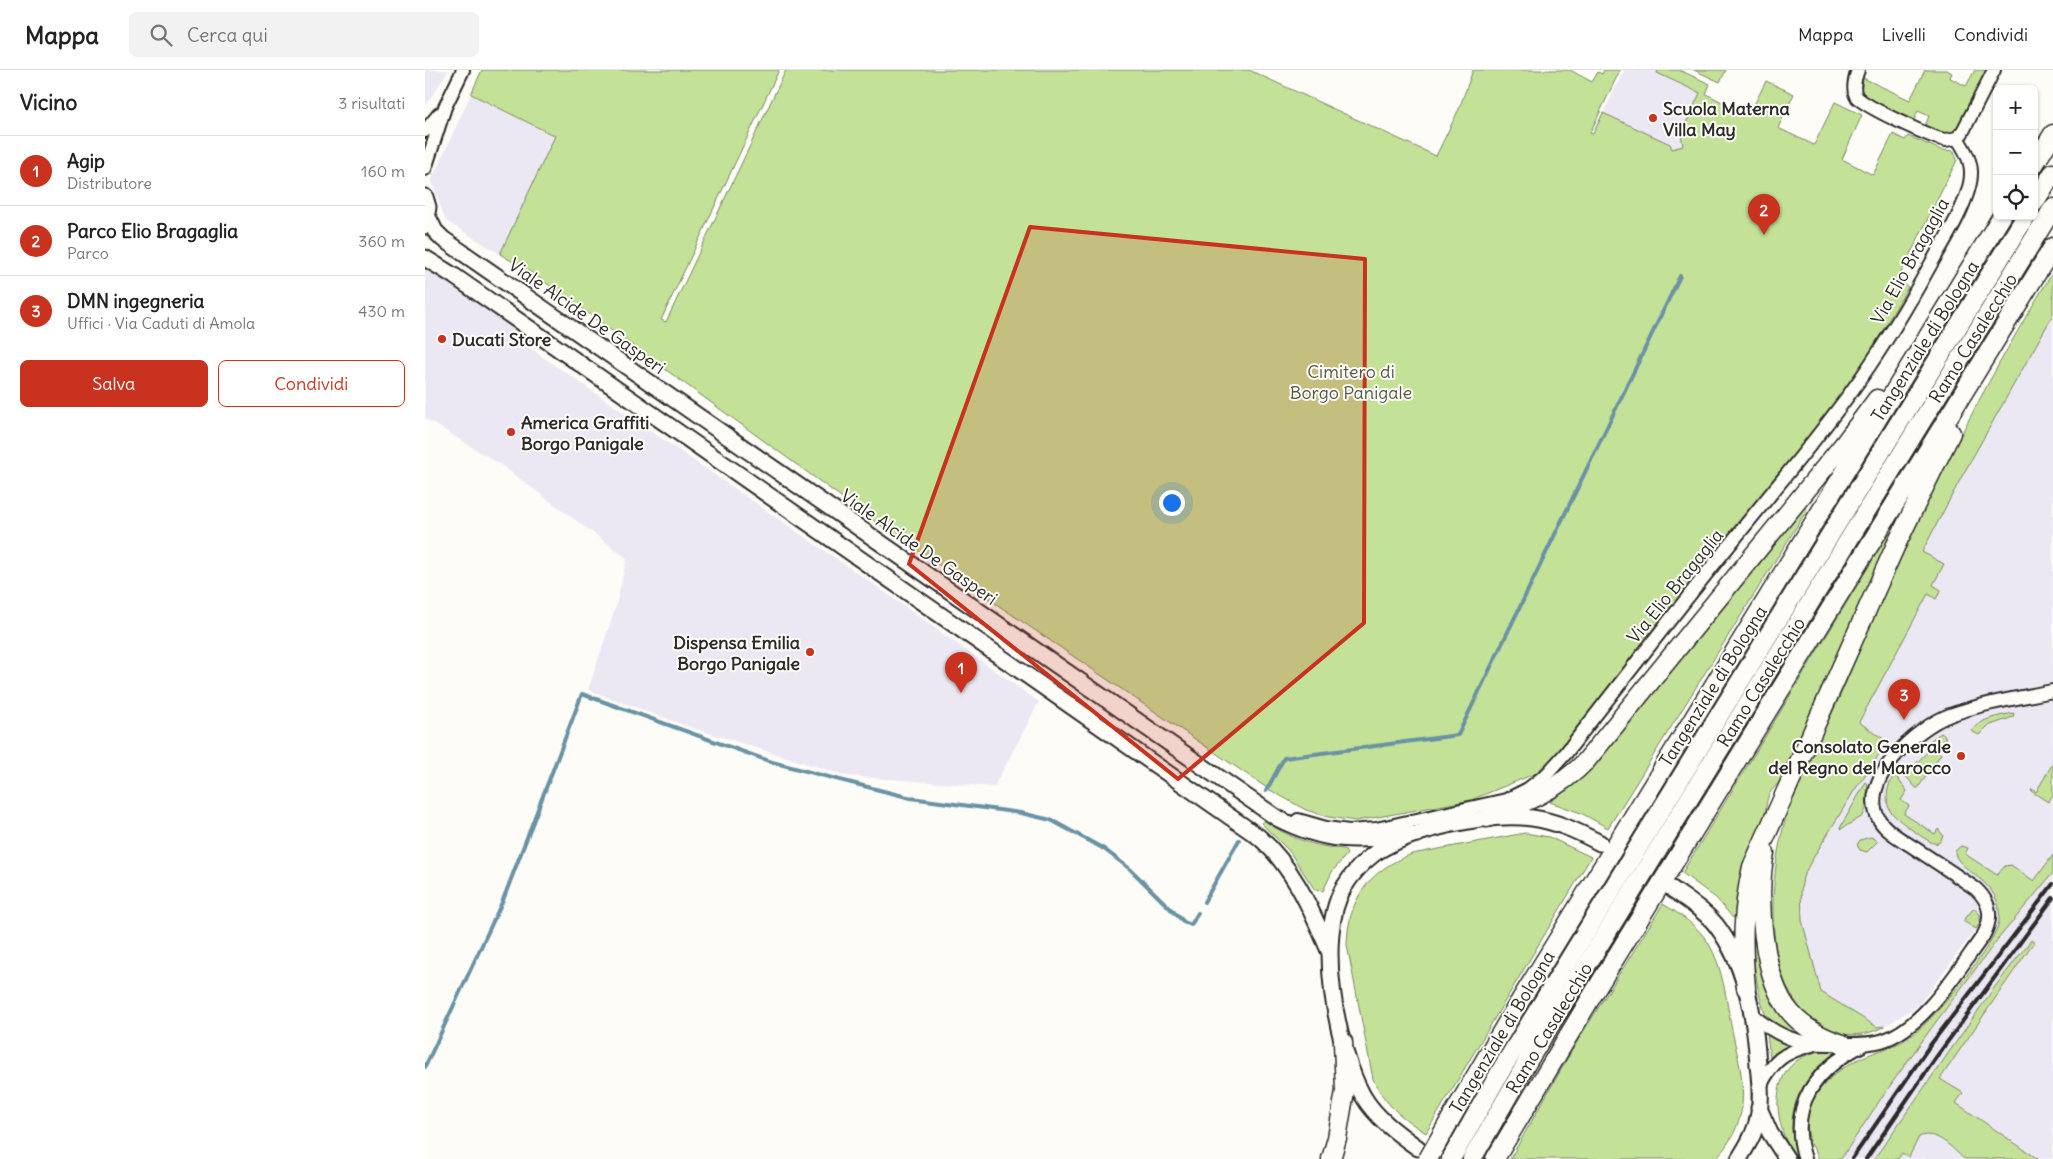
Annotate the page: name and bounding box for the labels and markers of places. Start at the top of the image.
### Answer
place label: Scuola Materna Villa May [1663,97,1790,141]
marker: Scuola Materna Villa May [1647,112,1659,124]
pin: 2 [1748,194,1780,235]
place label: Ducati Store [452,328,552,351]
marker: Ducati Store [436,333,448,345]
place label: America Graffiti Borgo Panigale [521,411,649,455]
marker: America Graffiti Borgo Panigale [505,426,517,438]
place label: Dispensa Emilia Borgo Panigale [673,631,800,675]
marker: Dispensa Emilia Borgo Panigale [804,646,816,658]
pin: 1 [945,652,977,693]
pin: 3 [1888,679,1920,720]
place label: Consolato Generale del Regno del Marocco [1768,735,1951,779]
marker: Consolato Generale del Regno del Marocco [1955,750,1967,762]

